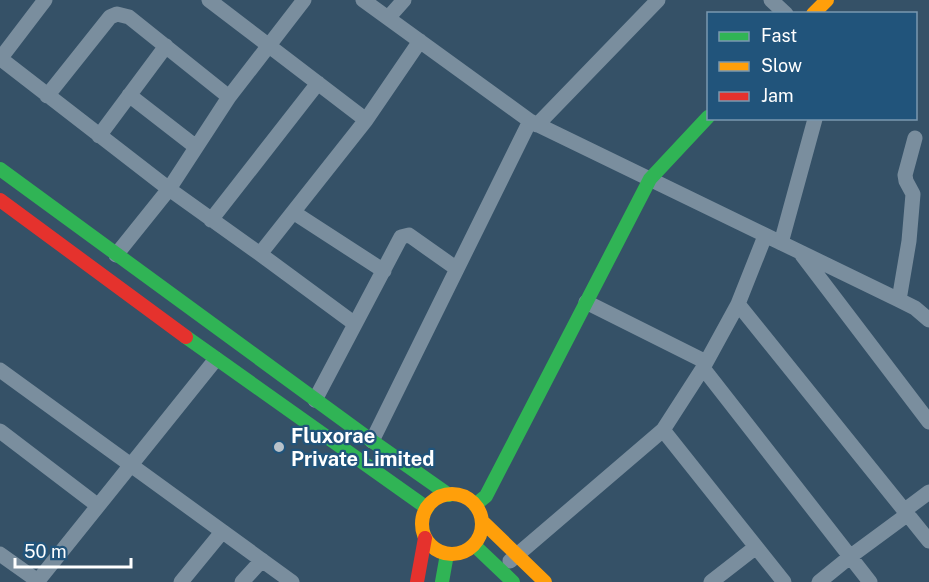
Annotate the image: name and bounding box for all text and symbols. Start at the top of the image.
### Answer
legend [707,12,917,120]
text: Fast [761,25,797,46]
text: Slow [761,55,802,76]
text: Jam [761,85,794,106]
place label: Fluxorae Private Limited [291,424,435,471]
marker: Fluxorae Private Limited [272,440,286,454]
scale bar [15,531,130,569]
text: 50 m [24,541,67,562]

